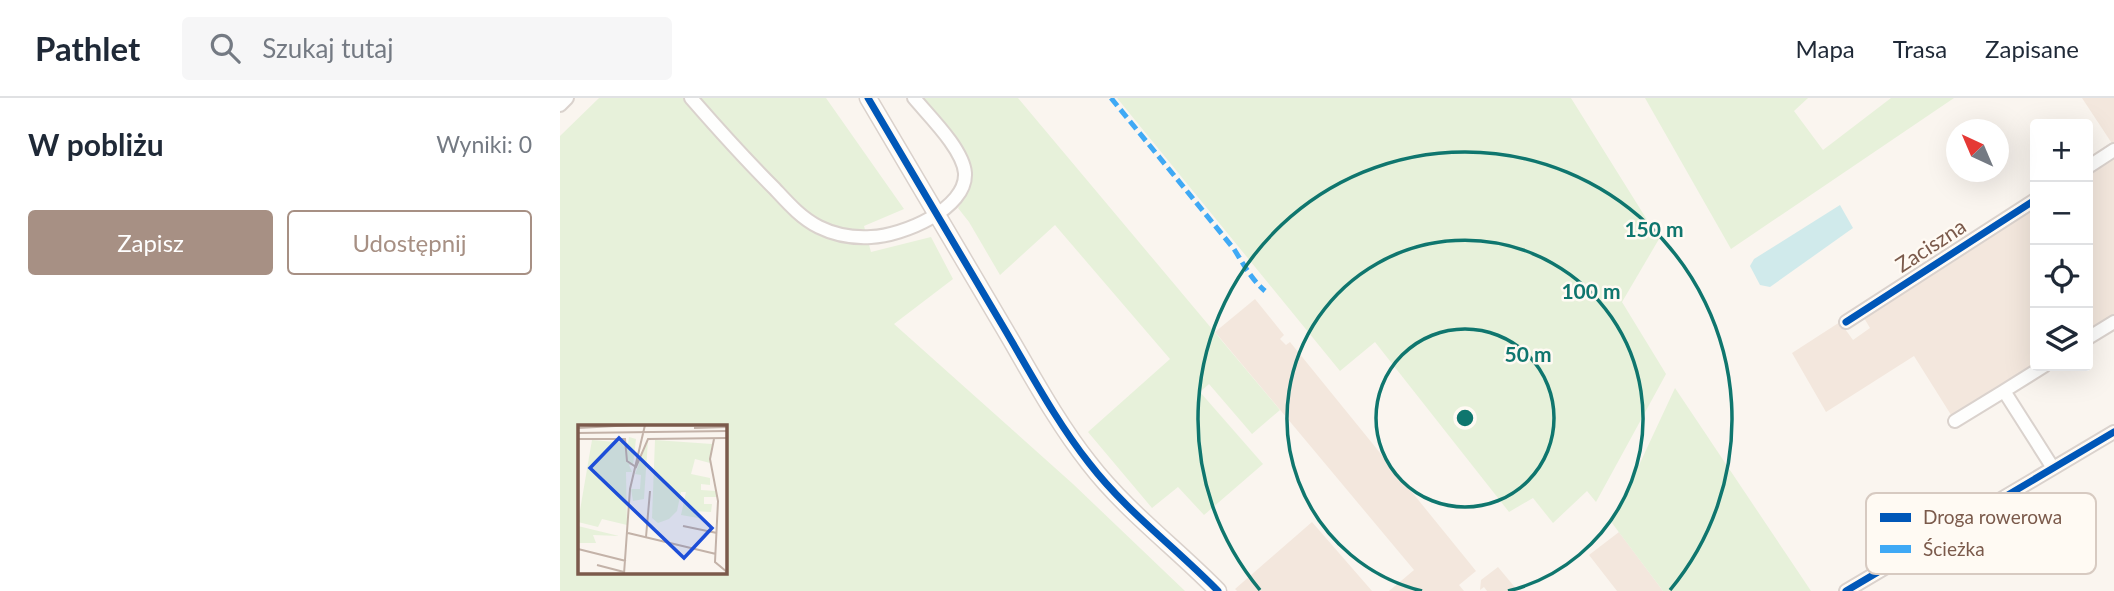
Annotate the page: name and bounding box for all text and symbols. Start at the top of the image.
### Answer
search box [182,17,672,80]
text: Pathlet [35,28,140,68]
icon: search [206,29,244,67]
text: Szukaj tutaj [262,32,394,64]
text: Mapa [1796,34,1855,63]
text: Trasa [1893,34,1947,63]
text: Zapisane [1985,34,2079,63]
north arrow [1946,119,2009,182]
map controls [2030,119,2093,371]
button: + [2030,119,2093,182]
text: W pobliżu [28,126,164,162]
text: Wyniki: 0 [436,130,532,158]
button: − [2030,182,2093,245]
button: Zapisz [28,210,273,275]
button: Udostępnij [287,210,532,275]
street label: Zaciszna [1890,213,1970,277]
text: 150 m [1624,216,1684,241]
button: locate [2030,245,2093,308]
text: 100 m [1561,278,1621,303]
button: layers [2030,308,2093,371]
text: 50 m [1504,341,1552,366]
centre of rings [1453,406,1477,430]
inset map [578,425,726,574]
legend [1866,493,2096,574]
text: Droga rowerowa [1923,505,2062,528]
text: Ścieżka [1923,537,1985,560]

